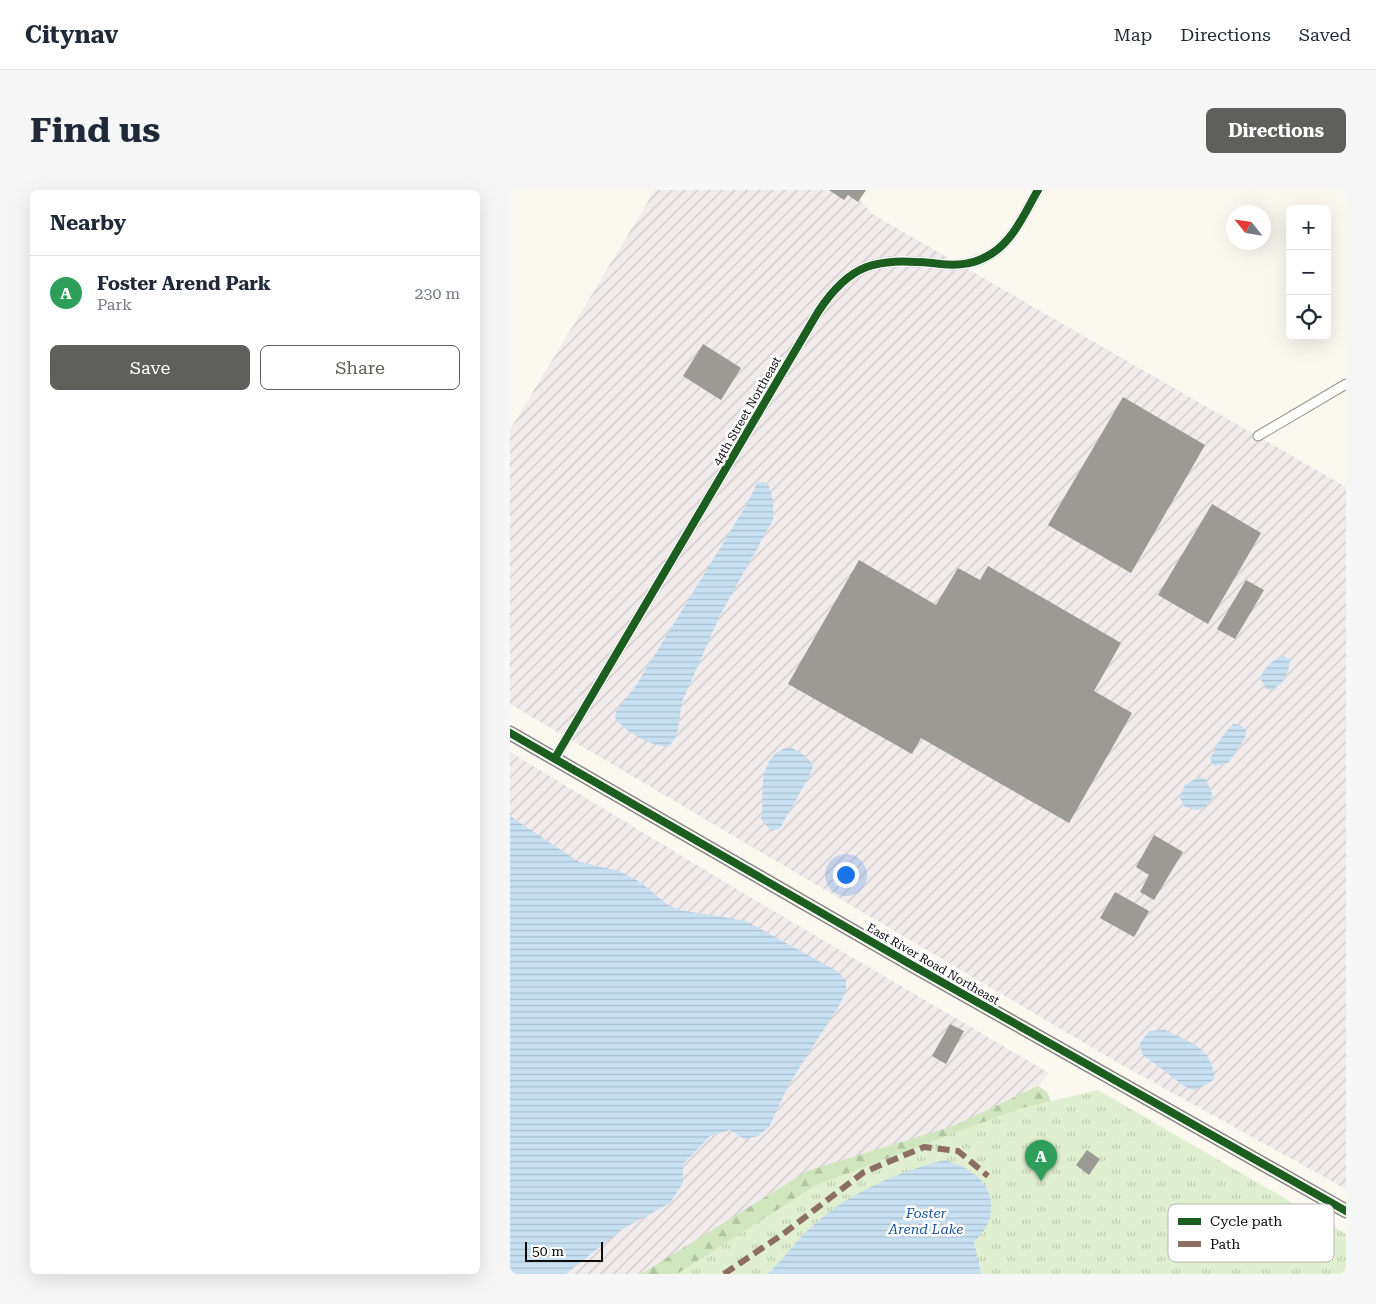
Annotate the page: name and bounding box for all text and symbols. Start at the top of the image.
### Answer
text: Citynav [25,21,118,49]
text: Map [1114,24,1152,45]
text: Directions [1180,24,1271,45]
text: Saved [1299,24,1351,45]
button: Directions [1206,108,1346,153]
text: Find us [30,110,160,151]
north arrow [1226,205,1271,250]
map controls [1286,205,1331,340]
button: + [1286,205,1331,250]
text: Nearby [50,211,126,235]
button: − [1286,250,1331,295]
text: Foster Arend Park [97,272,271,295]
text: A [60,284,72,303]
text: 230 m [414,284,460,303]
text: Park [97,295,132,314]
button: locate [1286,295,1331,340]
button: Save [50,345,250,390]
button: Share [260,345,460,390]
street label: 44th Street Northeast [710,354,784,468]
your location [833,862,859,888]
street label: East River Road Northeast [864,920,1002,1008]
pin: A [1025,1140,1057,1181]
legend [1168,1204,1334,1262]
water label: Foster Arend Lake [888,1205,963,1237]
text: Cycle path [1210,1213,1282,1229]
text: Path [1210,1236,1240,1252]
scale bar [525,1239,602,1262]
text: 50 m [532,1243,564,1259]

